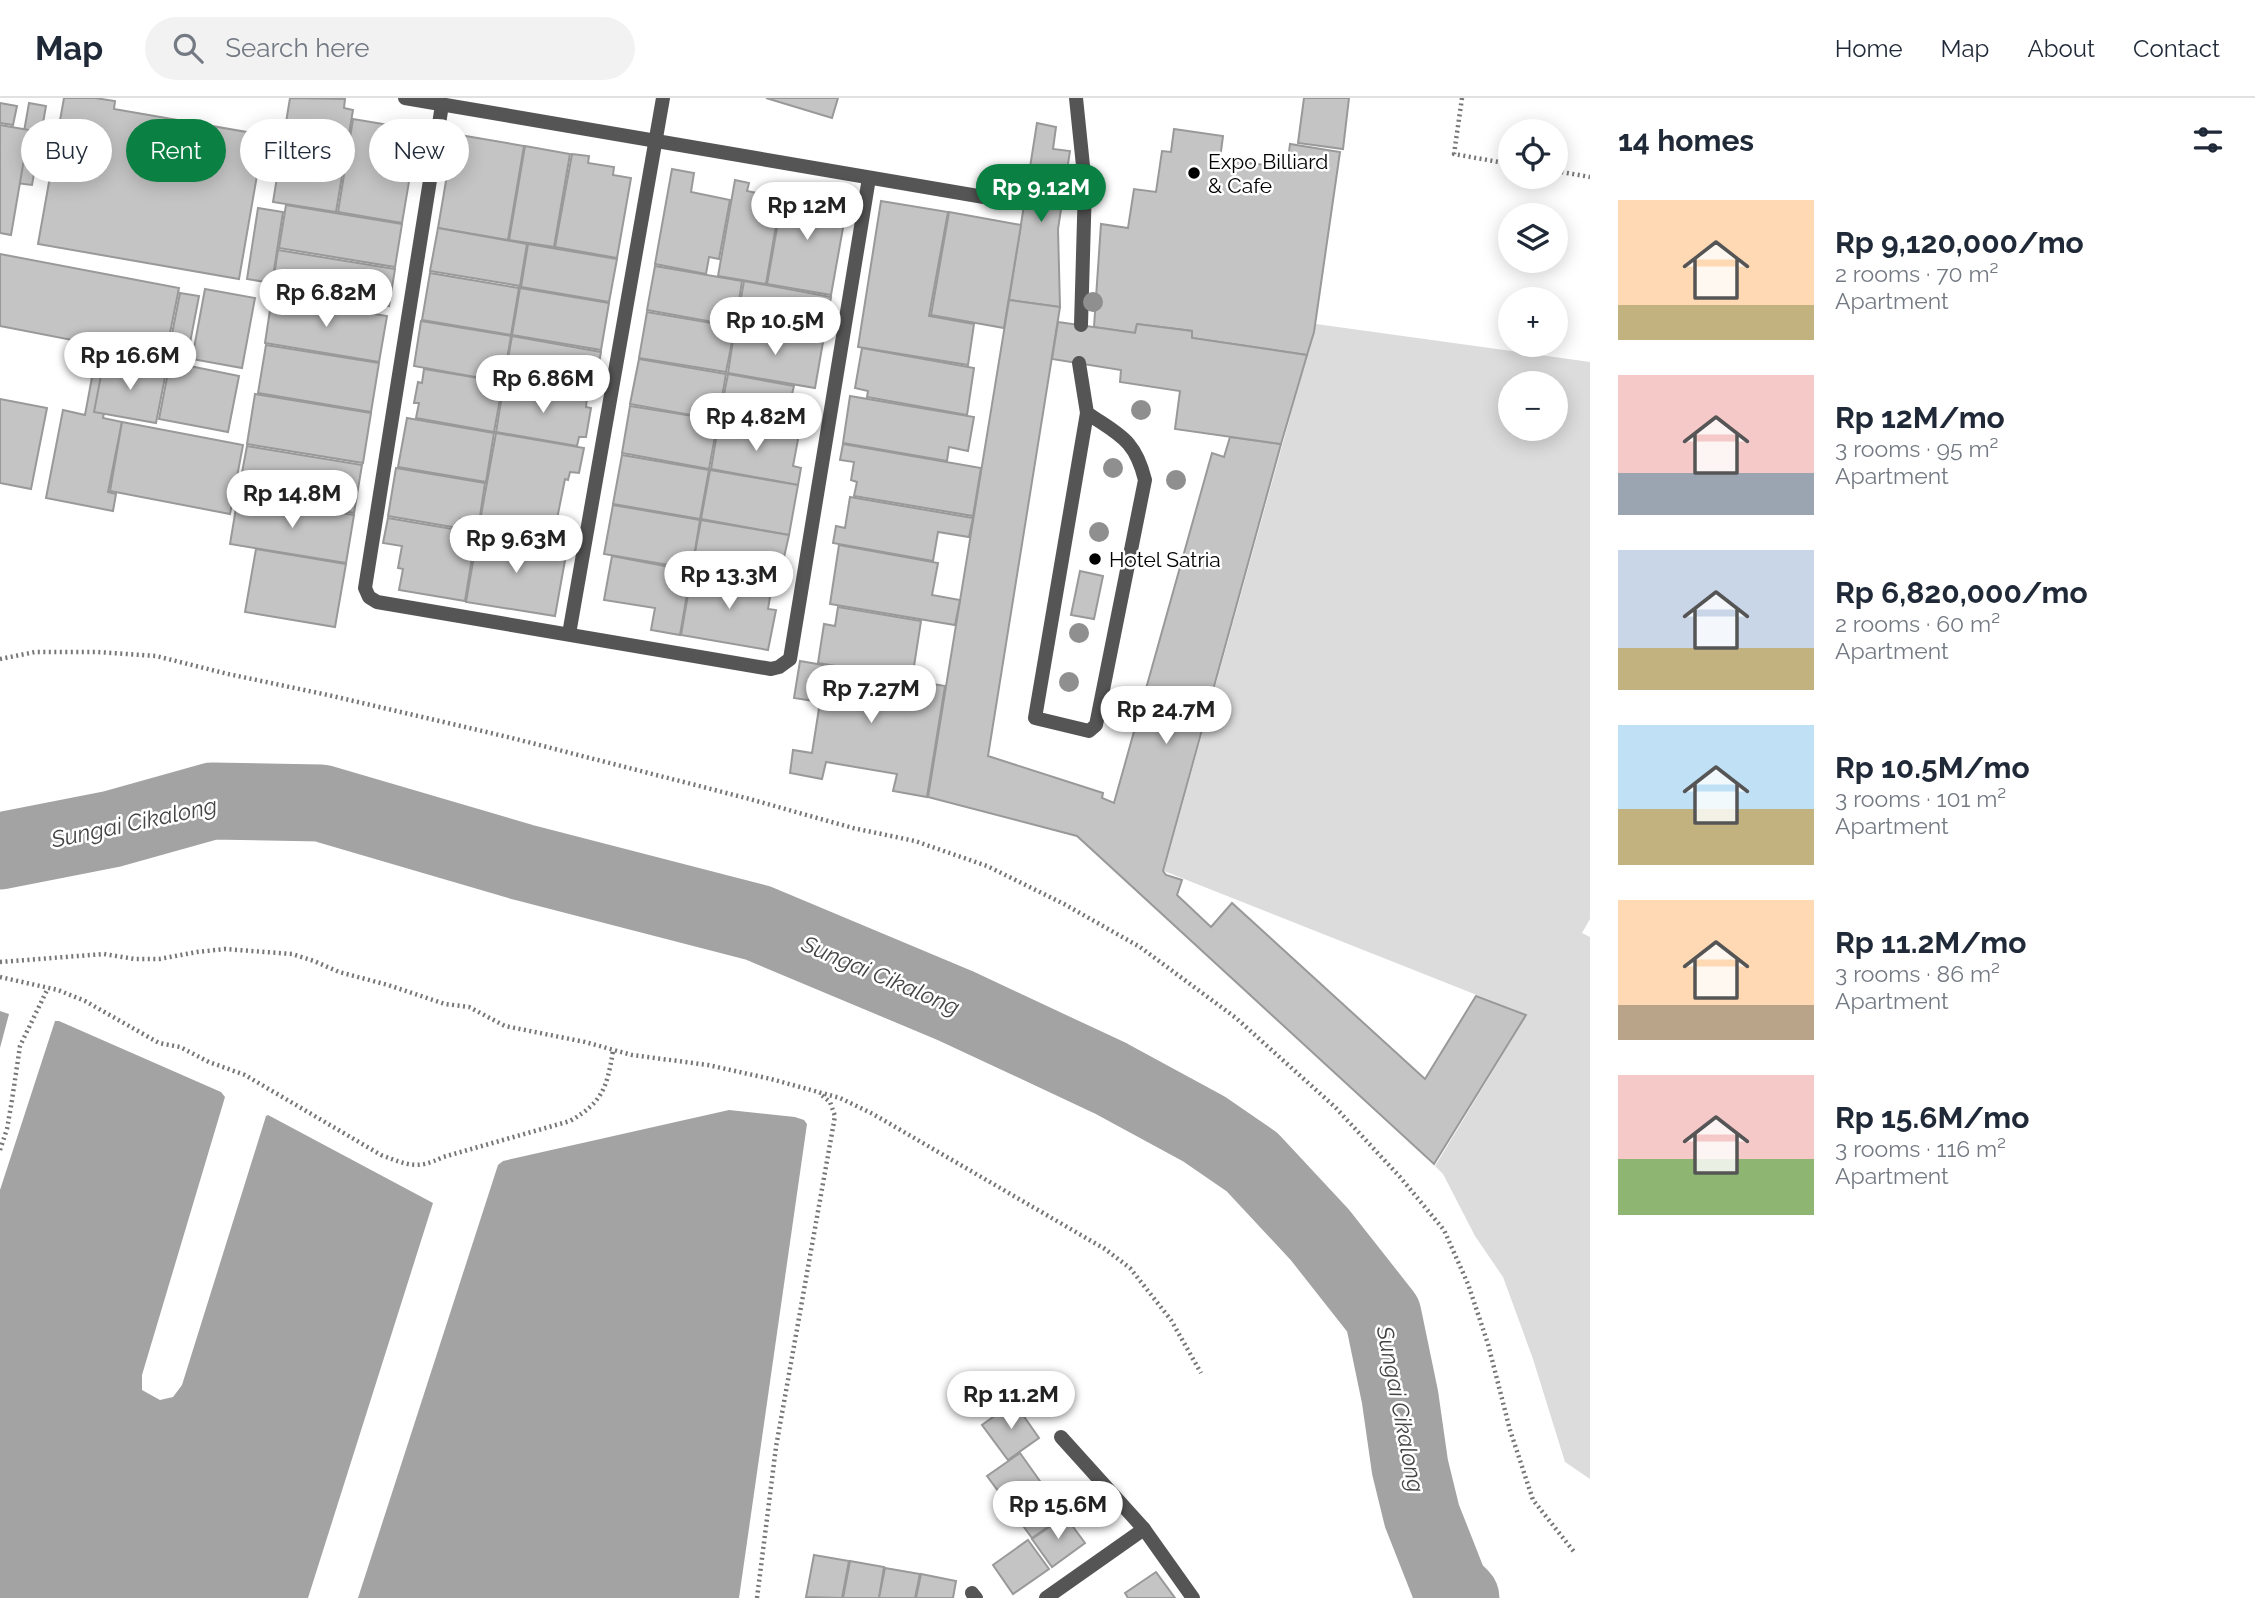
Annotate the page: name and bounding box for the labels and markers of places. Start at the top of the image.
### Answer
place label: Expo Billiard & Cafe [1208,149,1328,198]
pin: Rp 9.12M [969,164,1113,224]
marker: Expo Billiard & Cafe [1186,165,1202,181]
pin: Rp 12M [750,183,864,242]
pin: Rp 6.82M [254,270,398,329]
pin: Rp 10.5M [703,298,847,357]
pin: Rp 16.6M [58,332,202,392]
pin: Rp 6.86M [471,356,615,415]
pin: Rp 4.82M [684,394,828,453]
pin: Rp 14.8M [220,470,364,530]
pin: Rp 9.63M [444,516,588,575]
place label: Hotel Satria [1109,547,1221,572]
marker: Hotel Satria [1087,551,1103,567]
pin: Rp 13.3M [657,552,801,611]
pin: Rp 7.27M [799,666,943,725]
pin: Rp 24.7M [1094,686,1238,746]
pin: Rp 11.2M [939,1372,1083,1431]
pin: Rp 15.6M [986,1482,1130,1541]

